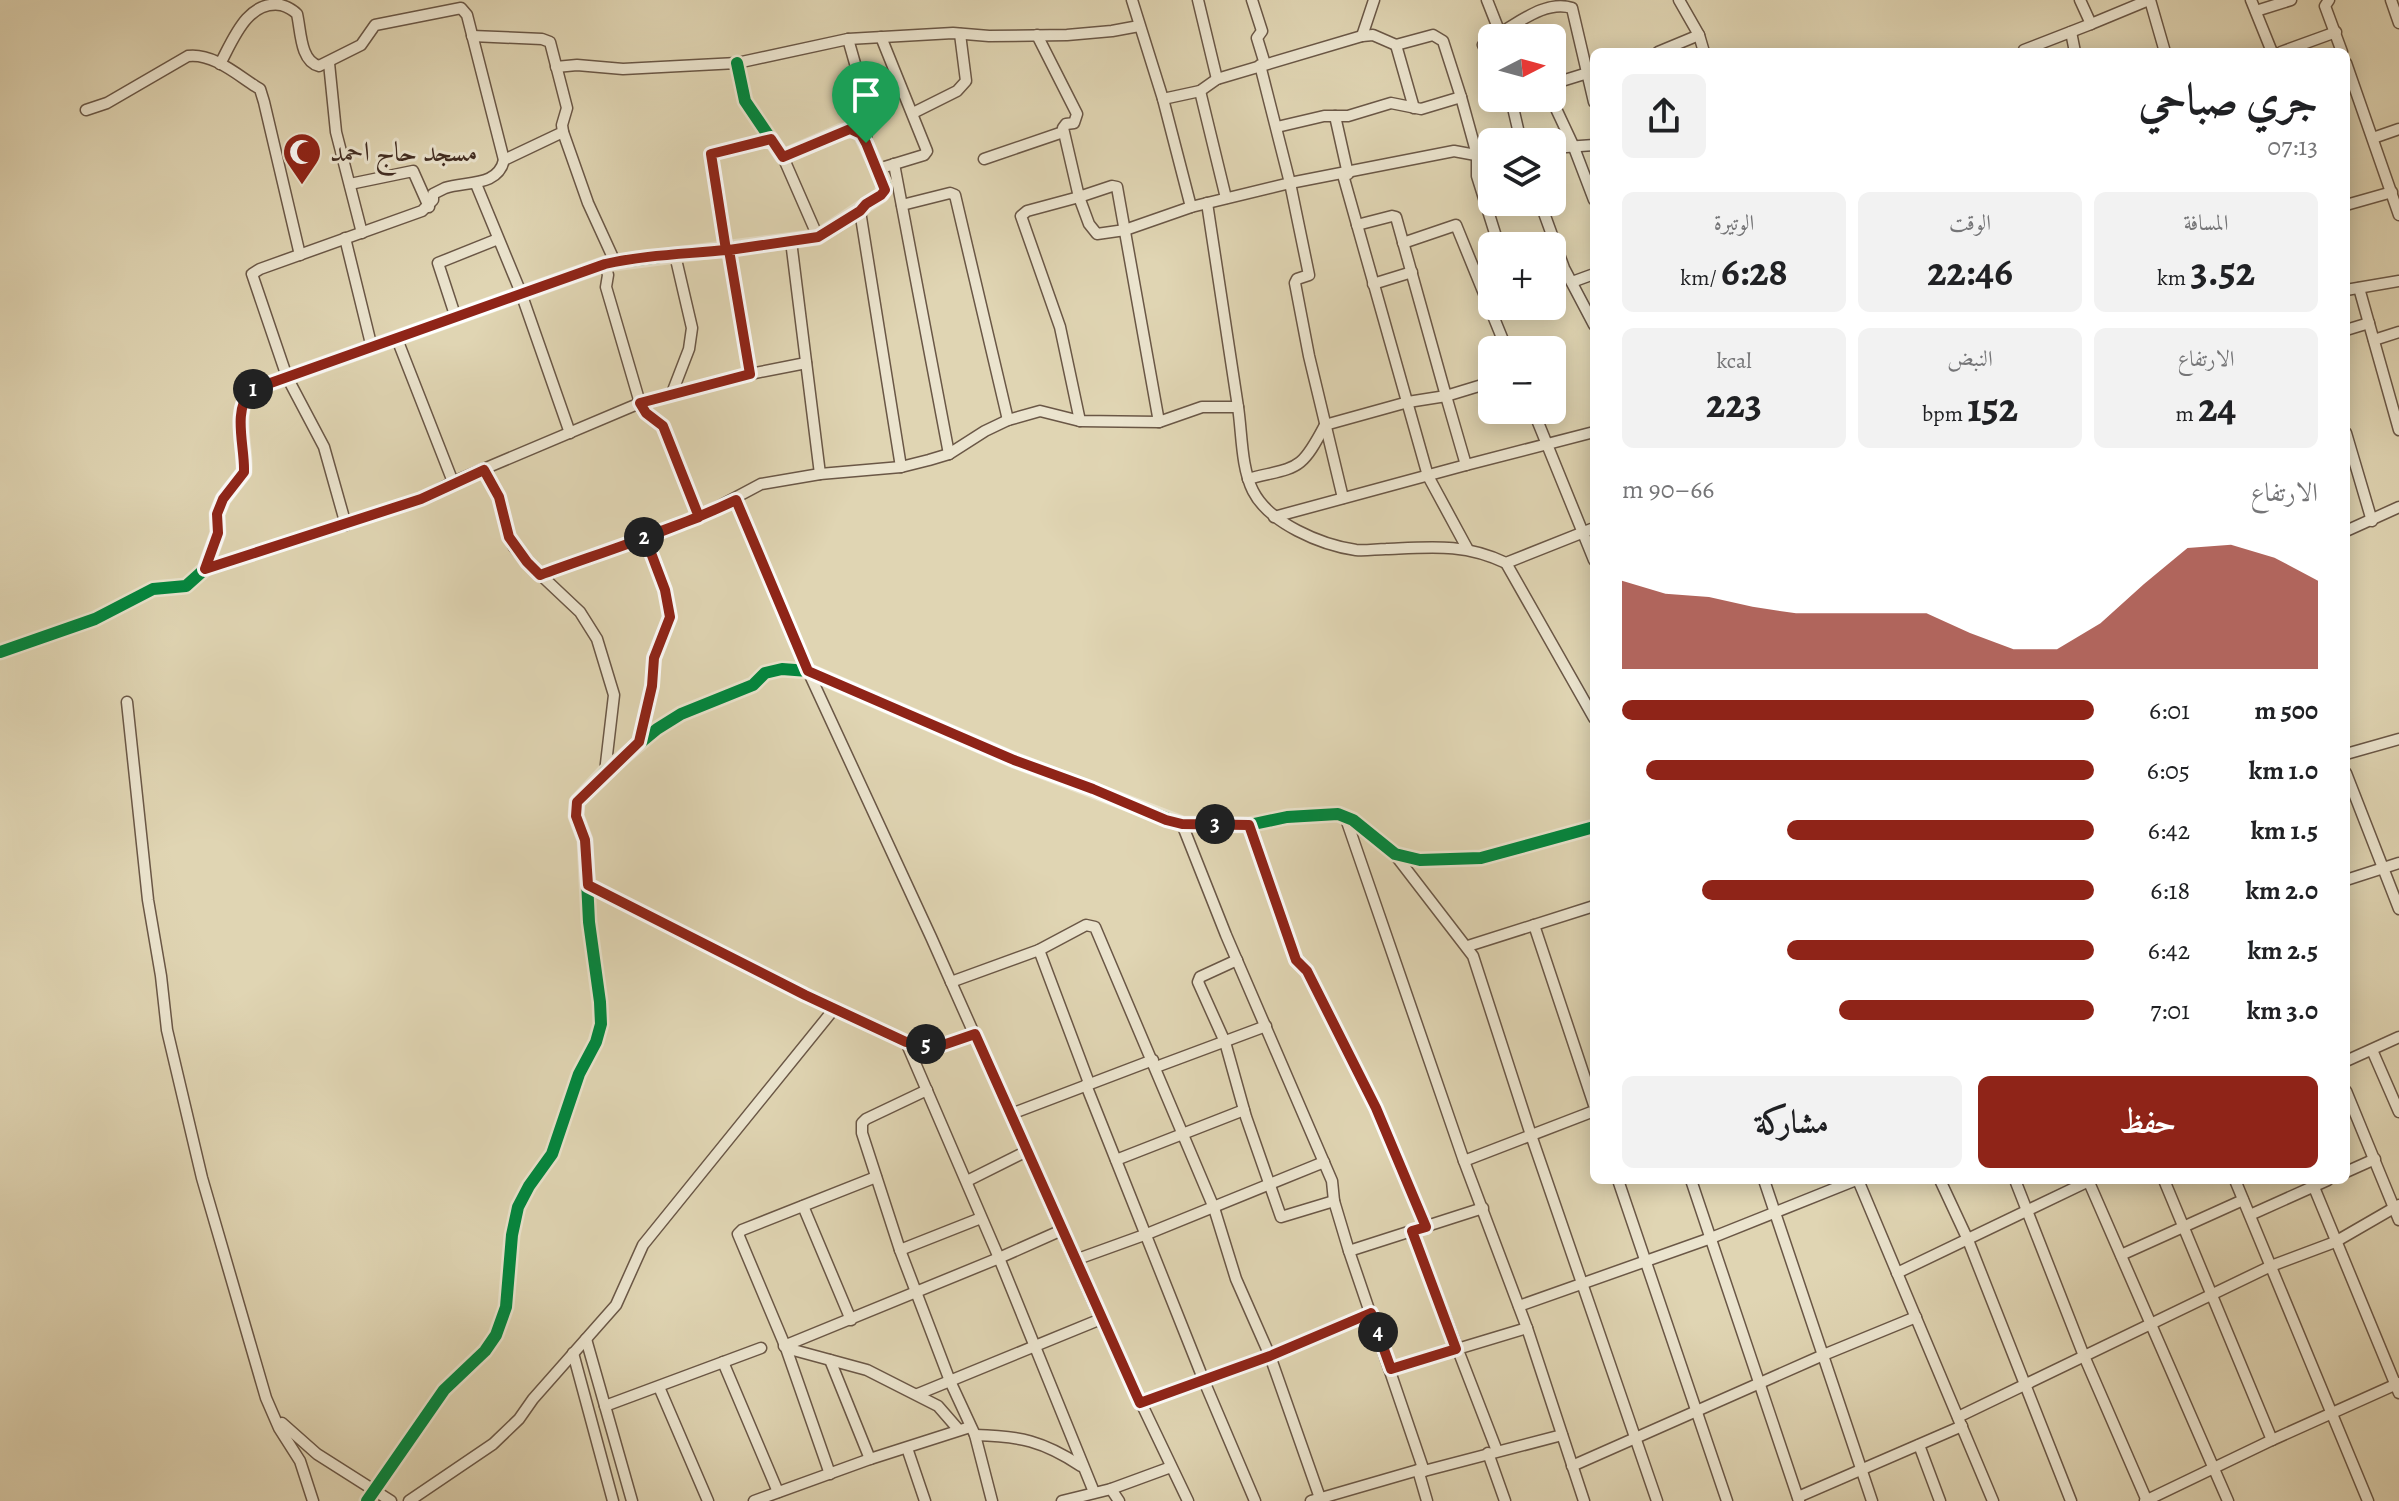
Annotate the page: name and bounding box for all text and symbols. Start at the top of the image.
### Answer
north arrow [1478,24,1566,112]
map controls [1478,24,1566,424]
pin [832,61,900,143]
text: جري صباحي [2139,69,2318,129]
icon: arrive [844,73,888,117]
button: share [1622,74,1706,158]
button: layers [1478,128,1566,216]
text: 07:13 [2267,129,2318,164]
mosque icon: مسجد حاج احمد [281,131,323,186]
place label: مسجد حاج احمد [330,133,478,177]
text: الوتيرة [1714,208,1754,238]
text: الوقت [1949,208,1991,238]
text: المسافة [2184,208,2228,238]
button: + [1478,232,1566,320]
text: 6:28 [1721,244,1788,299]
text: 22:46 [1927,244,2013,299]
text: 3.52 [2191,244,2255,299]
text: /km [1680,263,1721,293]
text: km [2157,263,2191,293]
button: − [1478,336,1566,424]
text: النبض [1947,344,1993,374]
text: الارتفاع [2177,344,2235,374]
text: kcal [1716,346,1752,376]
pin: 1 [233,369,273,409]
text: 1 [249,374,257,404]
text: 223 [1706,376,1762,431]
text: 152 [1967,380,2018,435]
text: 24 [2198,380,2236,435]
text: bpm [1922,399,1967,429]
text: m [2176,399,2198,429]
text: 66–90 m [1622,472,1714,507]
text: الارتفاع [2251,475,2318,510]
pin: 2 [624,517,664,557]
text: 2 [639,522,649,552]
text: 6:01 [2149,693,2190,728]
text: 500 m [2254,693,2318,728]
text: 6:05 [2147,753,2190,788]
text: 1.0 km [2249,753,2318,788]
pin: 3 [1195,804,1235,844]
text: 3 [1210,809,1220,839]
text: 6:42 [2148,813,2190,848]
text: 1.5 km [2251,813,2318,848]
text: 6:18 [2150,873,2190,908]
text: 2.0 km [2245,873,2318,908]
text: 6:42 [2148,933,2190,968]
text: 2.5 km [2247,933,2318,968]
text: 7:01 [2150,993,2190,1028]
text: 3.0 km [2247,993,2318,1028]
pin: 5 [906,1024,946,1064]
text: 5 [921,1029,931,1059]
button: مشاركة [1622,1076,1962,1168]
button: حفظ [1978,1076,2318,1168]
pin: 4 [1358,1312,1398,1352]
text: 4 [1373,1317,1383,1347]

